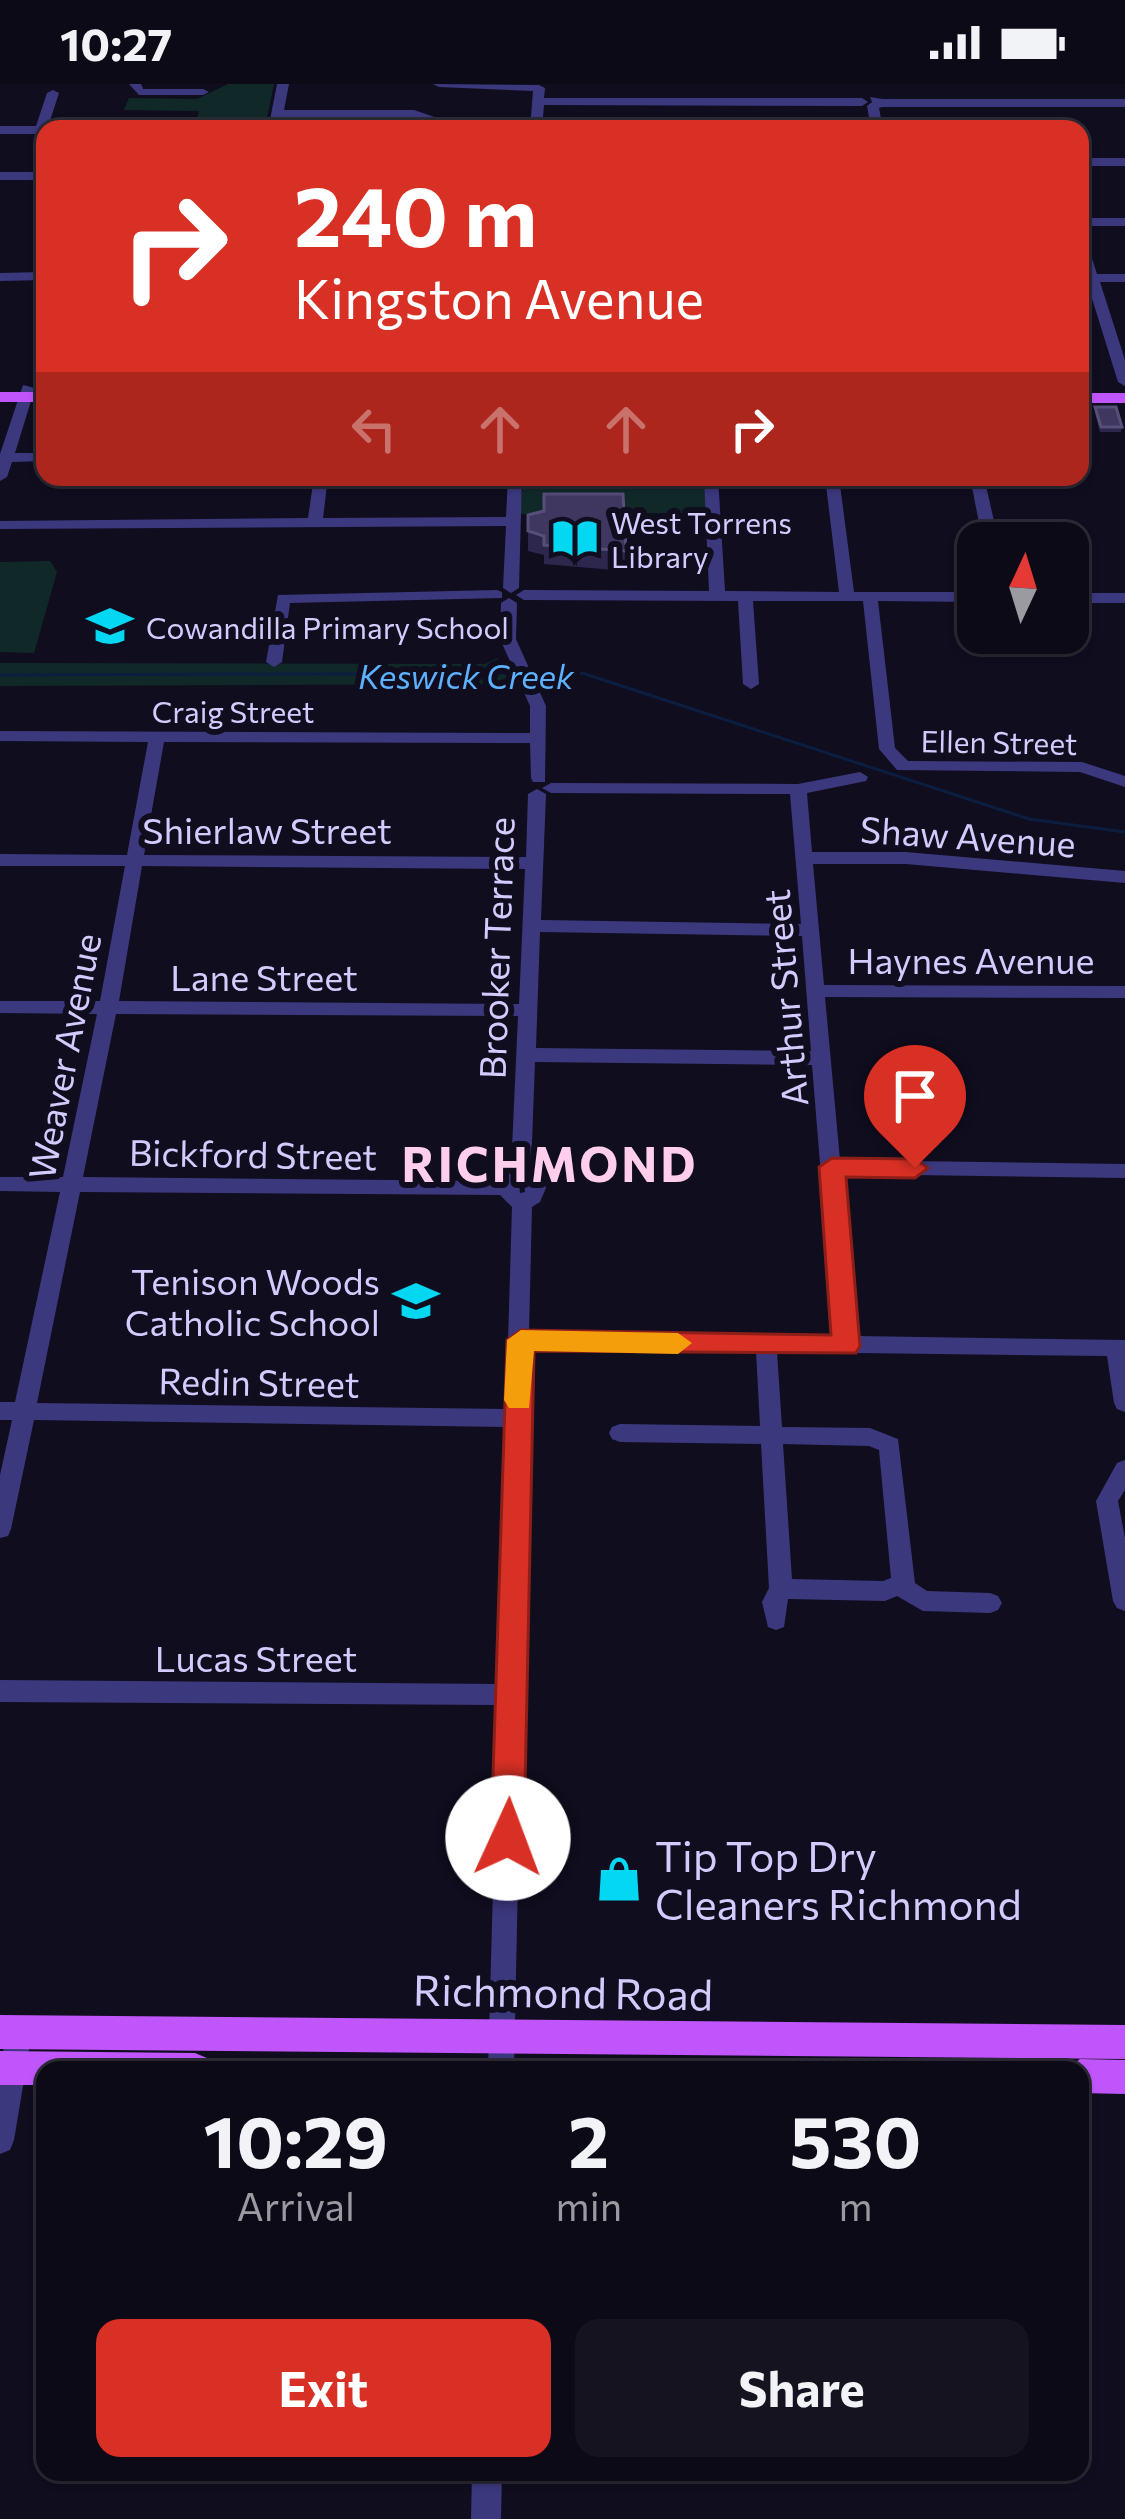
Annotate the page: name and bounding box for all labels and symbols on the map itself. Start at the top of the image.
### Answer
place label: West Torrens Library [611,503,792,574]
library icon: West Torrens Library [550,513,600,563]
north arrow [957,522,1089,654]
school or university icon: Cowandilla Primary School [85,601,135,651]
place label: Cowandilla Primary School [146,608,509,645]
water label: Keswick Creek [358,655,575,696]
street label: Craig Street [152,692,314,729]
street label: Ellen Street [920,721,1078,761]
street label: Shaw Avenue [859,806,1077,864]
street label: Shierlaw Street [142,807,392,851]
street label: Brooker Terrace [468,816,522,1080]
street label: Arthur Street [753,888,815,1108]
street label: Weaver Avenue [18,929,108,1183]
street label: Haynes Avenue [848,937,1094,981]
street label: Lane Street [170,954,358,998]
pin [864,1045,966,1168]
street label: Bickford Street [129,1129,377,1177]
district label: RICHMOND [402,1133,698,1192]
place label: Tenison Woods Catholic School [125,1258,380,1343]
school or university icon: Tenison Woods Catholic School [391,1276,441,1326]
street label: Redin Street [158,1357,360,1405]
street label: Lucas Street [155,1635,357,1679]
position arrow [445,1775,571,1901]
place label: Tip Top Dry Cleaners Richmond [655,1829,1022,1929]
shop icon: Tip Top Dry Cleaners Richmond [594,1854,644,1904]
street label: Richmond Road [413,1962,713,2020]

